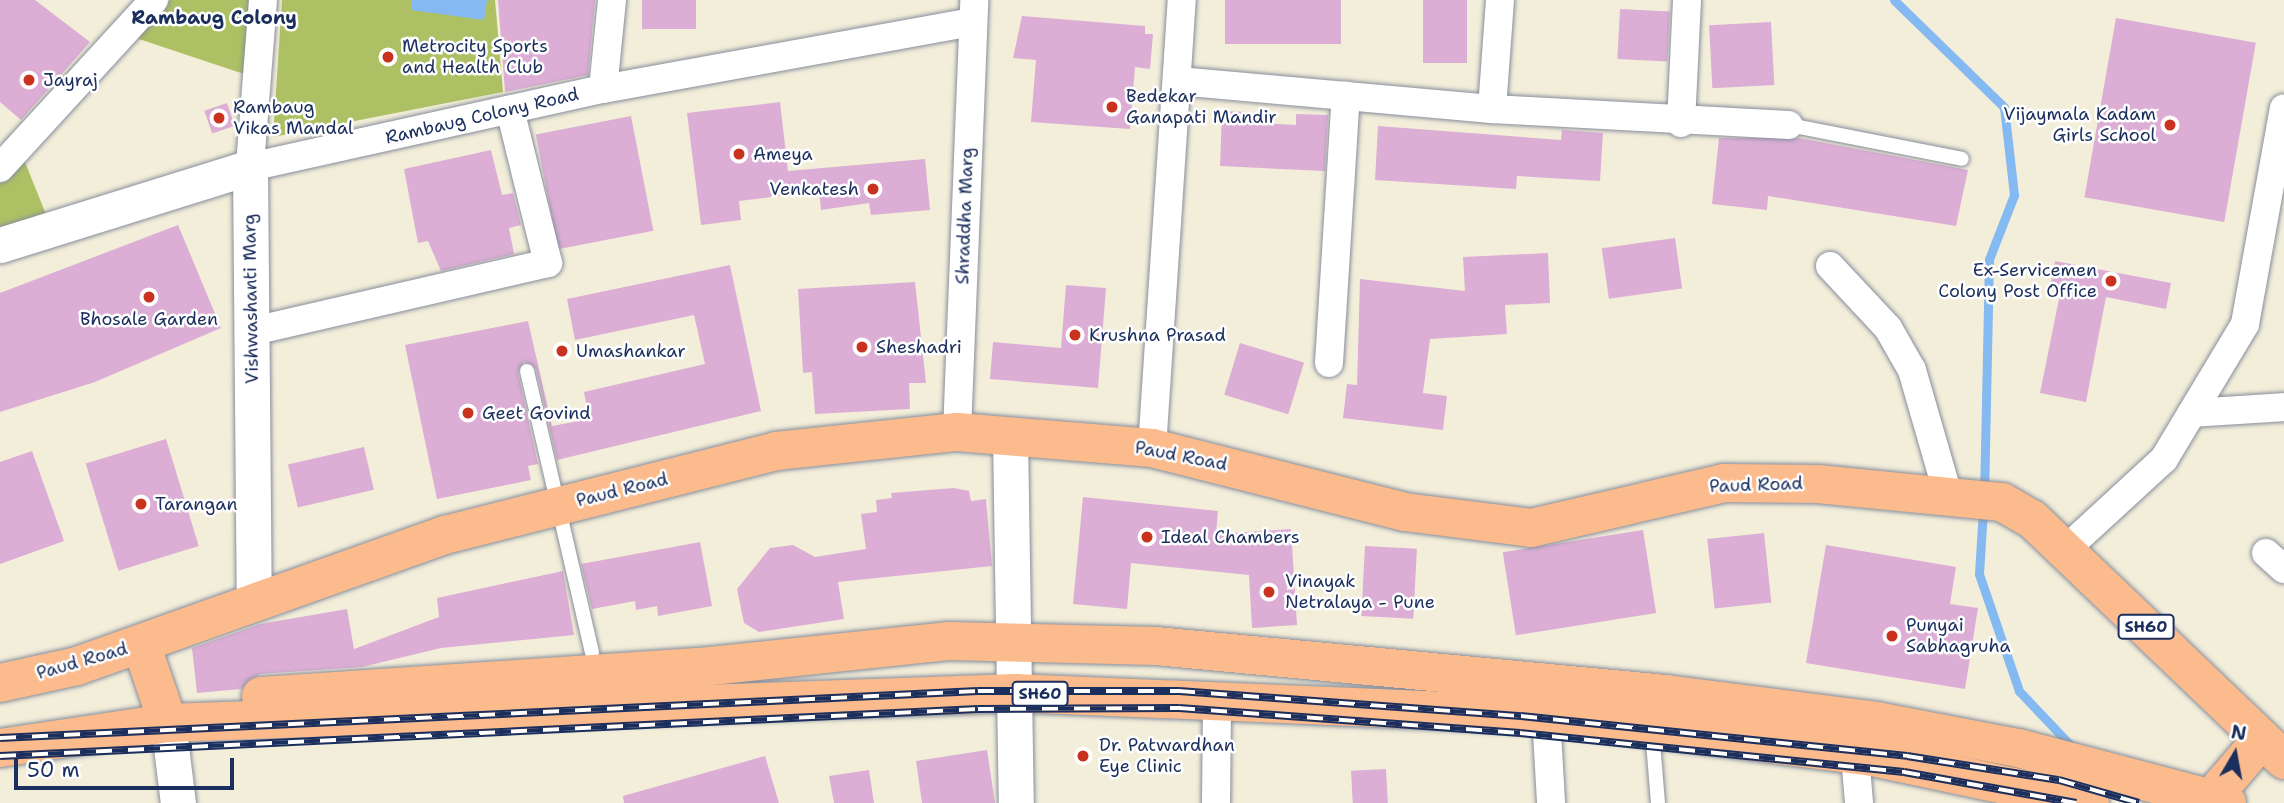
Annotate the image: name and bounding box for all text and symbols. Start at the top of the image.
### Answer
district label: Rambaug Colony [131,7,297,29]
place label: Metrocity Sports and Health Club [402,36,548,78]
marker: Metrocity Sports and Health Club [380,49,396,65]
place label: Jayraj [43,69,98,91]
marker: Jayraj [21,72,37,88]
street label: Rambaug Colony Road [383,83,581,149]
place label: Bedekar Ganapati Mandir [1126,86,1277,128]
place label: Rambaug Vikas Mandal [233,97,353,140]
marker: Bedekar Ganapati Mandir [1104,99,1120,115]
place label: Vijaymala Kadam Girls School [2003,104,2156,146]
marker: Rambaug Vikas Mandal [211,110,227,126]
marker: Vijaymala Kadam Girls School [2162,117,2178,133]
place label: Ameya [753,143,813,165]
marker: Ameya [731,146,747,162]
street label: Shraddha Marg [952,147,978,285]
place label: Venkatesh [769,178,859,200]
marker: Venkatesh [865,181,881,197]
street label: Vishwashanti Marg [239,214,263,384]
place label: Ex-Servicemen Colony Post Office [1938,260,2097,302]
marker: Ex-Servicemen Colony Post Office [2103,273,2119,289]
marker: Bhosale Garden [141,289,157,305]
place label: Bhosale Garden [80,308,218,330]
place label: Krushna Prasad [1089,324,1226,346]
marker: Krushna Prasad [1067,327,1083,343]
place label: Sheshadri [876,336,962,358]
marker: Sheshadri [854,339,870,355]
place label: Umashankar [576,340,686,362]
marker: Umashankar [554,343,570,359]
place label: Geet Govind [482,402,591,424]
marker: Geet Govind [460,405,476,421]
street label: Paud Road [1133,436,1229,476]
street label: Paud Road [574,468,670,512]
street label: Paud Road [1709,473,1803,497]
place label: Tarangan [155,493,237,515]
marker: Tarangan [133,496,149,512]
place label: Ideal Chambers [1161,526,1300,548]
marker: Ideal Chambers [1139,529,1155,545]
place label: Vinayak Netralaya - Pune [1285,571,1435,614]
marker: Vinayak Netralaya - Pune [1259,582,1279,602]
road number: SH60 [2116,614,2176,640]
place label: Punyai Sabhagruha [1906,615,2011,658]
marker: Punyai Sabhagruha [1884,628,1900,644]
street label: Paud Road [34,638,130,684]
road number: SH60 [1010,681,1070,706]
north arrow [2200,719,2270,789]
text: N [2229,719,2248,746]
place label: Dr. Patwardhan Eye Clinic [1099,735,1235,778]
scale bar [18,744,238,788]
marker: Dr. Patwardhan Eye Clinic [1073,746,1093,766]
text: 50 m [27,756,80,784]

